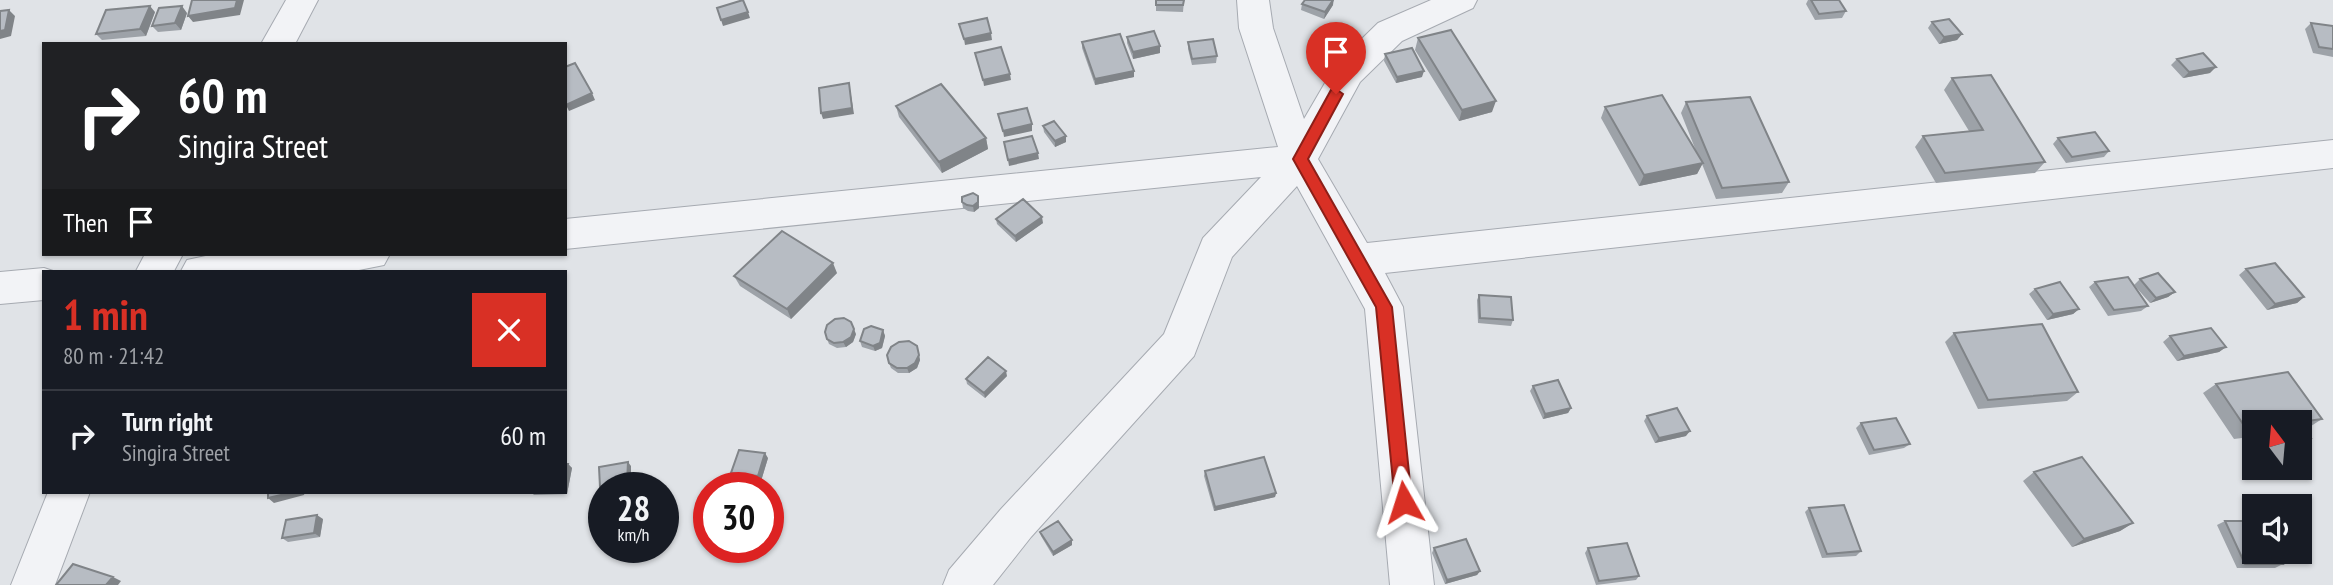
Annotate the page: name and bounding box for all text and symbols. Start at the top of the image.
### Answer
pin [1306,22,1366,94]
icon: arrive [1317,33,1355,71]
text: 60 m [178,63,267,127]
icon: right [63,70,154,161]
text: Singira Street [178,125,328,167]
icon: arrive [122,203,160,241]
text: Then [63,206,108,239]
text: 1 min [63,287,148,342]
button: close [472,293,546,367]
text: 80 m · 21:42 [63,341,164,370]
text: Turn right [122,405,213,438]
north arrow [2242,410,2312,480]
map controls [2242,410,2312,564]
icon: right [63,417,101,455]
text: 60 m [500,419,546,452]
text: Singira Street [122,438,230,467]
position arrow [1367,465,1441,539]
speed limit sign: 30 [693,472,784,563]
text: 28 [617,485,650,531]
button: sound [2242,494,2312,564]
text: km/h [618,523,649,546]

